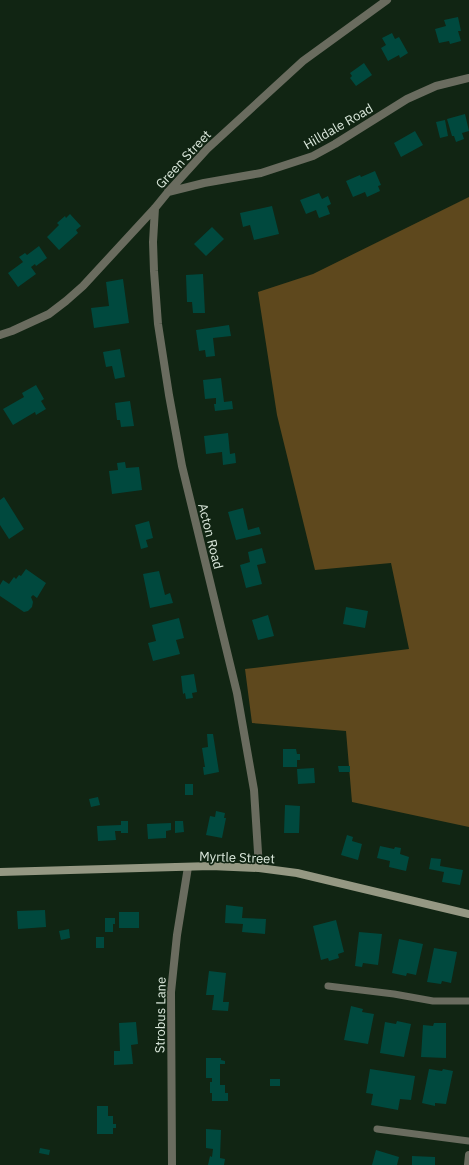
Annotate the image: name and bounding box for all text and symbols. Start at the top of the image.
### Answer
street label: Hilldale Road [300,100,376,153]
street label: Green Street [152,126,215,192]
street label: Acton Road [194,502,227,571]
street label: Myrtle Street [199,848,275,867]
street label: Strobus Lane [151,977,170,1053]

